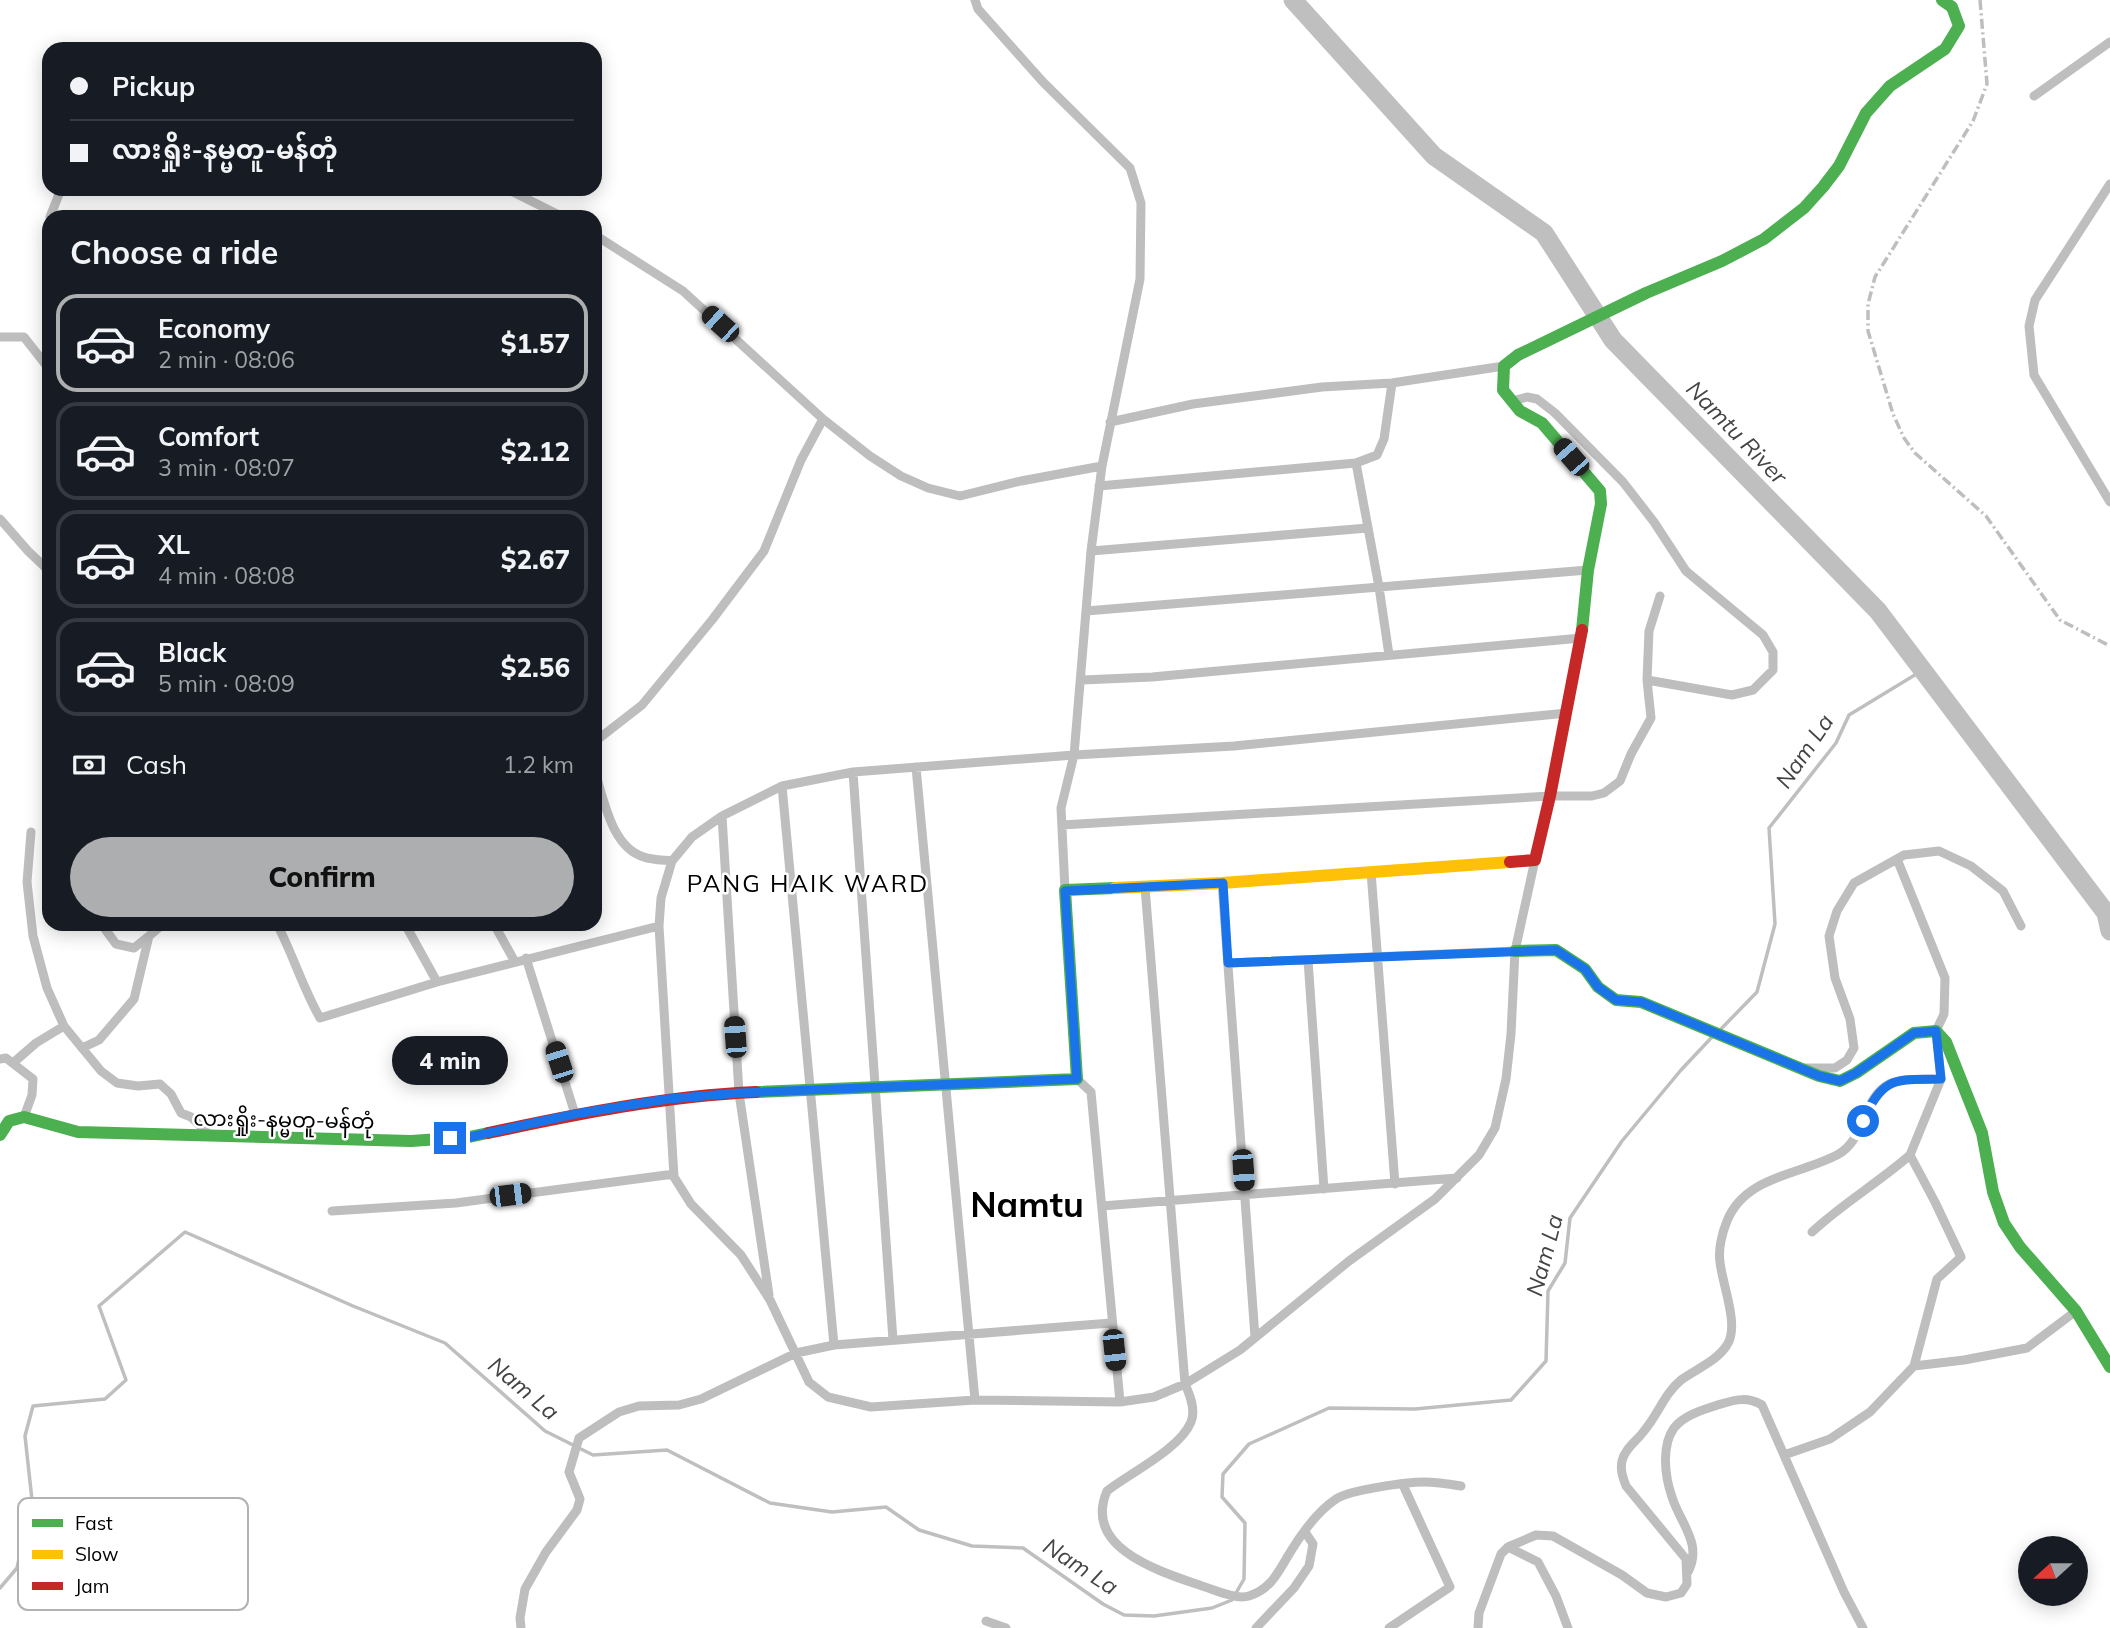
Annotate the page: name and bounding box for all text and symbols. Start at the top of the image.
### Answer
text: Pickup [112,70,195,103]
text: လားရှိုး-နမ္မတူ-မန်တုံ [112,133,337,166]
text: Choose a ride [70,232,278,272]
car [698,302,743,346]
icon: car [74,312,137,375]
text: Economy [158,312,270,345]
text: $1.57 [501,327,570,360]
text: 2 min · 08:06 [158,345,295,374]
water label: Namtu River [1680,374,1795,491]
icon: car [74,420,137,483]
text: Comfort [158,420,259,453]
car [1550,434,1593,480]
text: $2.12 [501,435,570,468]
text: 3 min · 08:07 [158,453,295,482]
icon: car [74,528,137,591]
text: XL [158,528,190,561]
text: $2.67 [501,543,570,576]
text: 4 min · 08:08 [158,561,295,590]
icon: car [74,636,137,699]
text: Black [158,636,226,669]
text: $2.56 [501,651,570,684]
text: 5 min · 08:09 [158,669,295,698]
water label: Nam La [1769,708,1839,794]
icon: cash [70,746,108,784]
text: Cash [126,748,187,781]
text: 1.2 km [503,750,574,779]
button: Confirm [70,837,574,917]
district label: PANG HAIK WARD [687,868,929,898]
car [724,1015,747,1059]
callout: 4 min [392,1036,508,1086]
car [543,1039,576,1085]
text: 4 min [419,1046,481,1075]
street label: လားရှိုး-နမ္မတူ-မန်တုံ [193,1102,375,1139]
route start [1847,1105,1879,1137]
route end [434,1122,466,1154]
car [1232,1148,1255,1192]
car [488,1182,533,1208]
district label: Namtu [970,1182,1084,1226]
water label: Nam La [1519,1211,1569,1299]
car [1102,1328,1127,1372]
water label: Nam La [483,1350,565,1426]
legend [18,1498,248,1610]
text: Fast [75,1511,113,1535]
water label: Nam La [1038,1531,1124,1601]
north arrow [2018,1536,2088,1606]
map controls [2018,1536,2088,1606]
text: Slow [75,1542,119,1566]
text: Jam [75,1574,109,1598]

